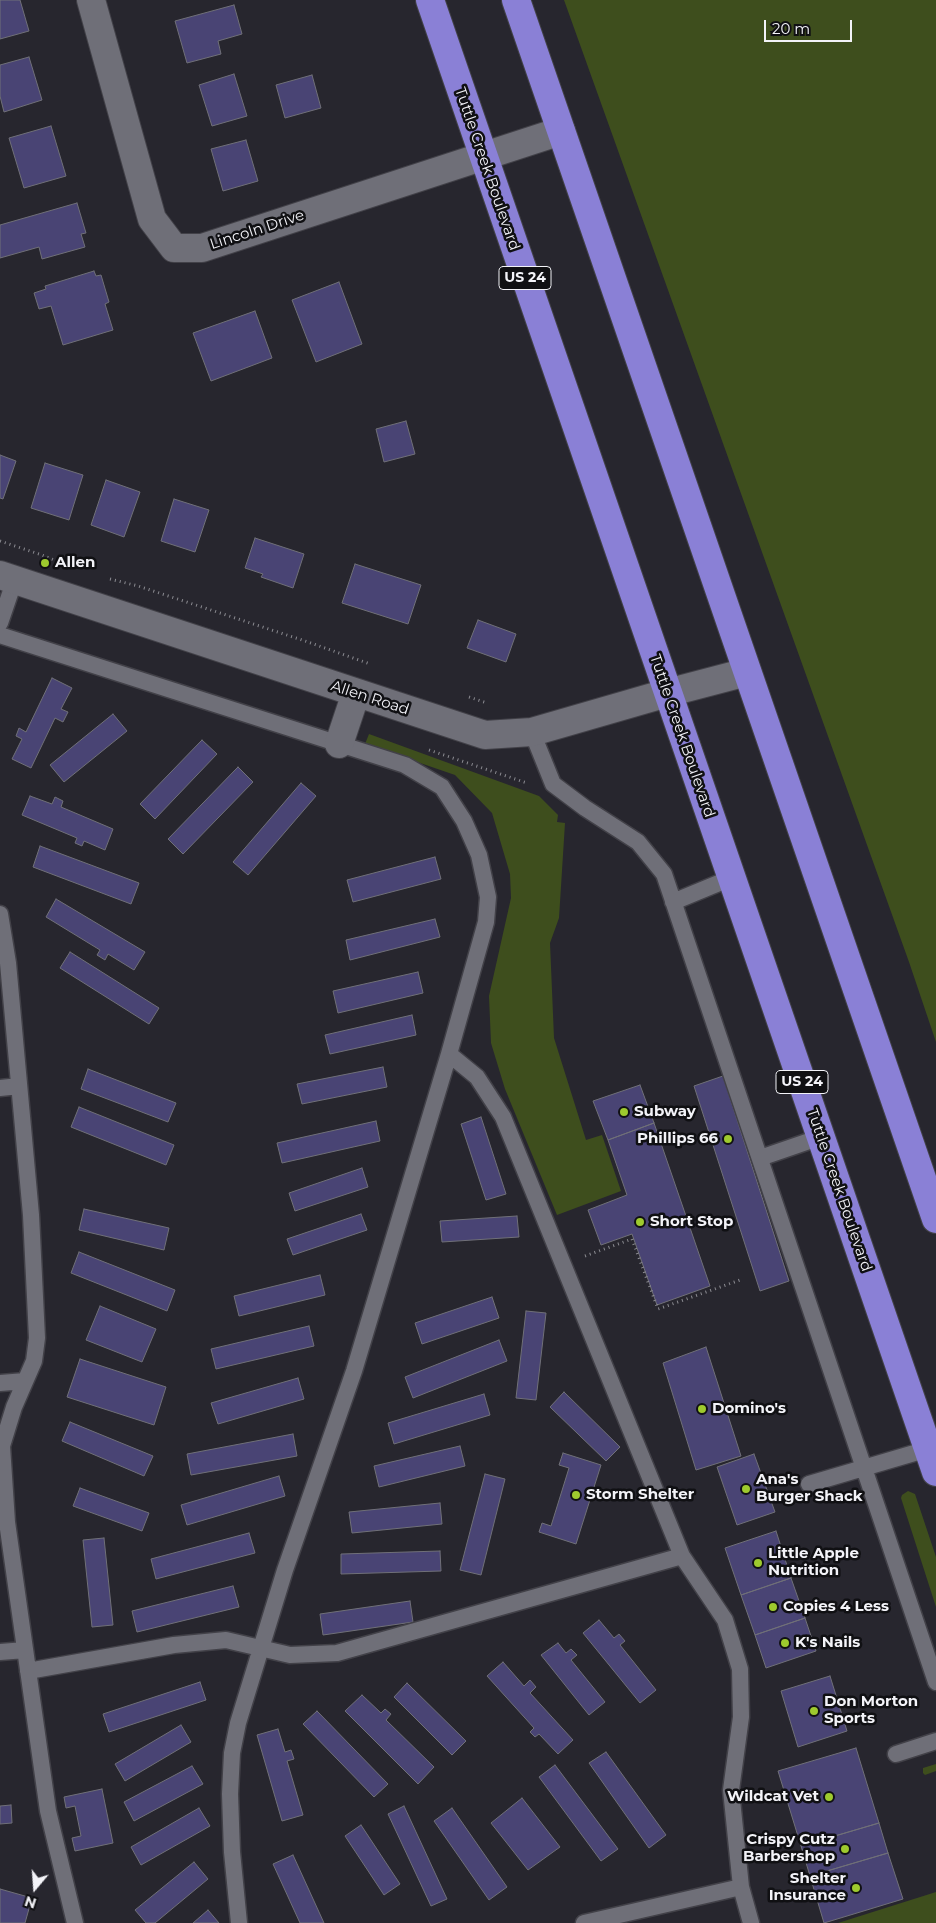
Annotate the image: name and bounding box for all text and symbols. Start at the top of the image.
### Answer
scale bar [766,10,854,42]
text: 20 m [772,19,810,38]
street label: Tuttle Creek Boulevard [451,85,523,253]
street label: Lincoln Drive [208,206,306,254]
road number: US 24 [499,266,551,290]
place label: Allen [55,554,95,572]
marker: Allen [39,557,51,569]
street label: Tuttle Creek Boulevard [646,652,718,820]
street label: Allen Road [329,677,411,719]
road number: US 24 [776,1070,828,1094]
place label: Subway [634,1103,696,1121]
marker: Subway [618,1106,630,1118]
street label: Tuttle Creek Boulevard [803,1106,875,1274]
place label: Phillips 66 [637,1130,718,1148]
marker: Phillips 66 [722,1133,734,1145]
place label: Short Stop [650,1213,733,1231]
marker: Short Stop [634,1216,646,1228]
place label: Domino's [712,1400,786,1418]
marker: Domino's [696,1403,708,1415]
place label: Ana's Burger Shack [756,1471,863,1506]
marker: Ana's Burger Shack [740,1483,752,1495]
place label: Storm Shelter [586,1486,694,1504]
marker: Storm Shelter [570,1489,582,1501]
place label: Little Apple Nutrition [768,1545,859,1580]
marker: Little Apple Nutrition [752,1557,764,1569]
place label: Copies 4 Less [783,1598,889,1616]
marker: Copies 4 Less [767,1601,779,1613]
place label: K's Nails [795,1634,860,1652]
marker: K's Nails [779,1637,791,1649]
place label: Don Morton Sports [824,1693,918,1728]
marker: Don Morton Sports [808,1705,820,1717]
place label: Wildcat Vet [727,1788,819,1806]
marker: Wildcat Vet [823,1791,835,1803]
place label: Crispy Cutz Barbershop [743,1831,835,1866]
marker: Crispy Cutz Barbershop [839,1843,851,1855]
north arrow [10,1863,60,1913]
place label: Shelter Insurance [769,1870,846,1905]
marker: Shelter Insurance [850,1882,862,1894]
text: N [22,1892,39,1913]

